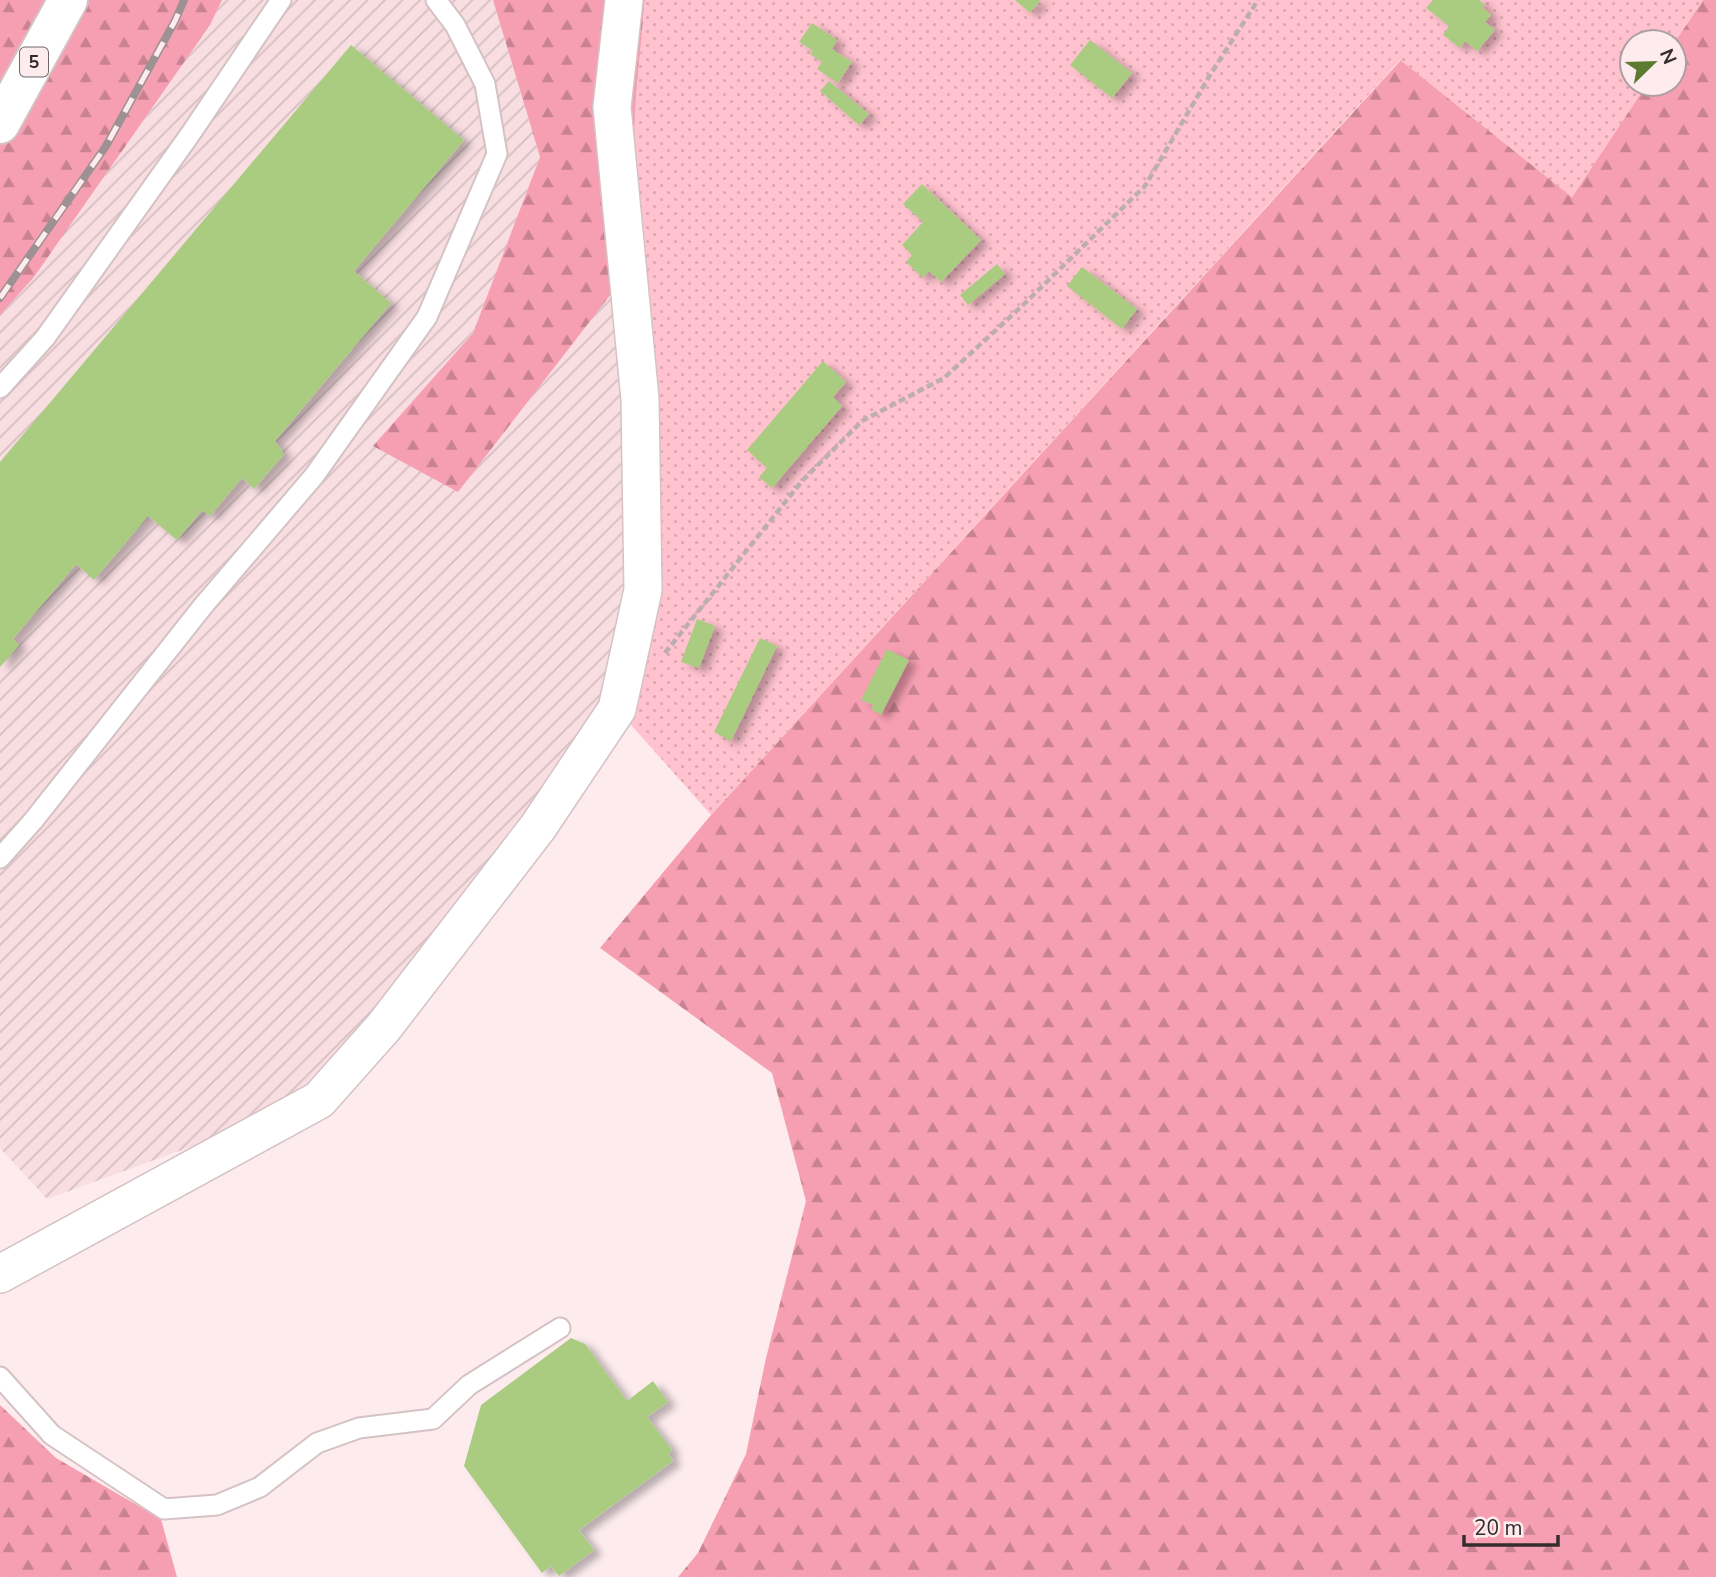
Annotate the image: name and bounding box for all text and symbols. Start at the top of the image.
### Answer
north arrow [1618,28,1688,98]
text: N [1653,45,1682,68]
road number: 5 [20,48,48,76]
scale bar [1464,1504,1558,1548]
text: 20 m [1474,1514,1523,1542]

